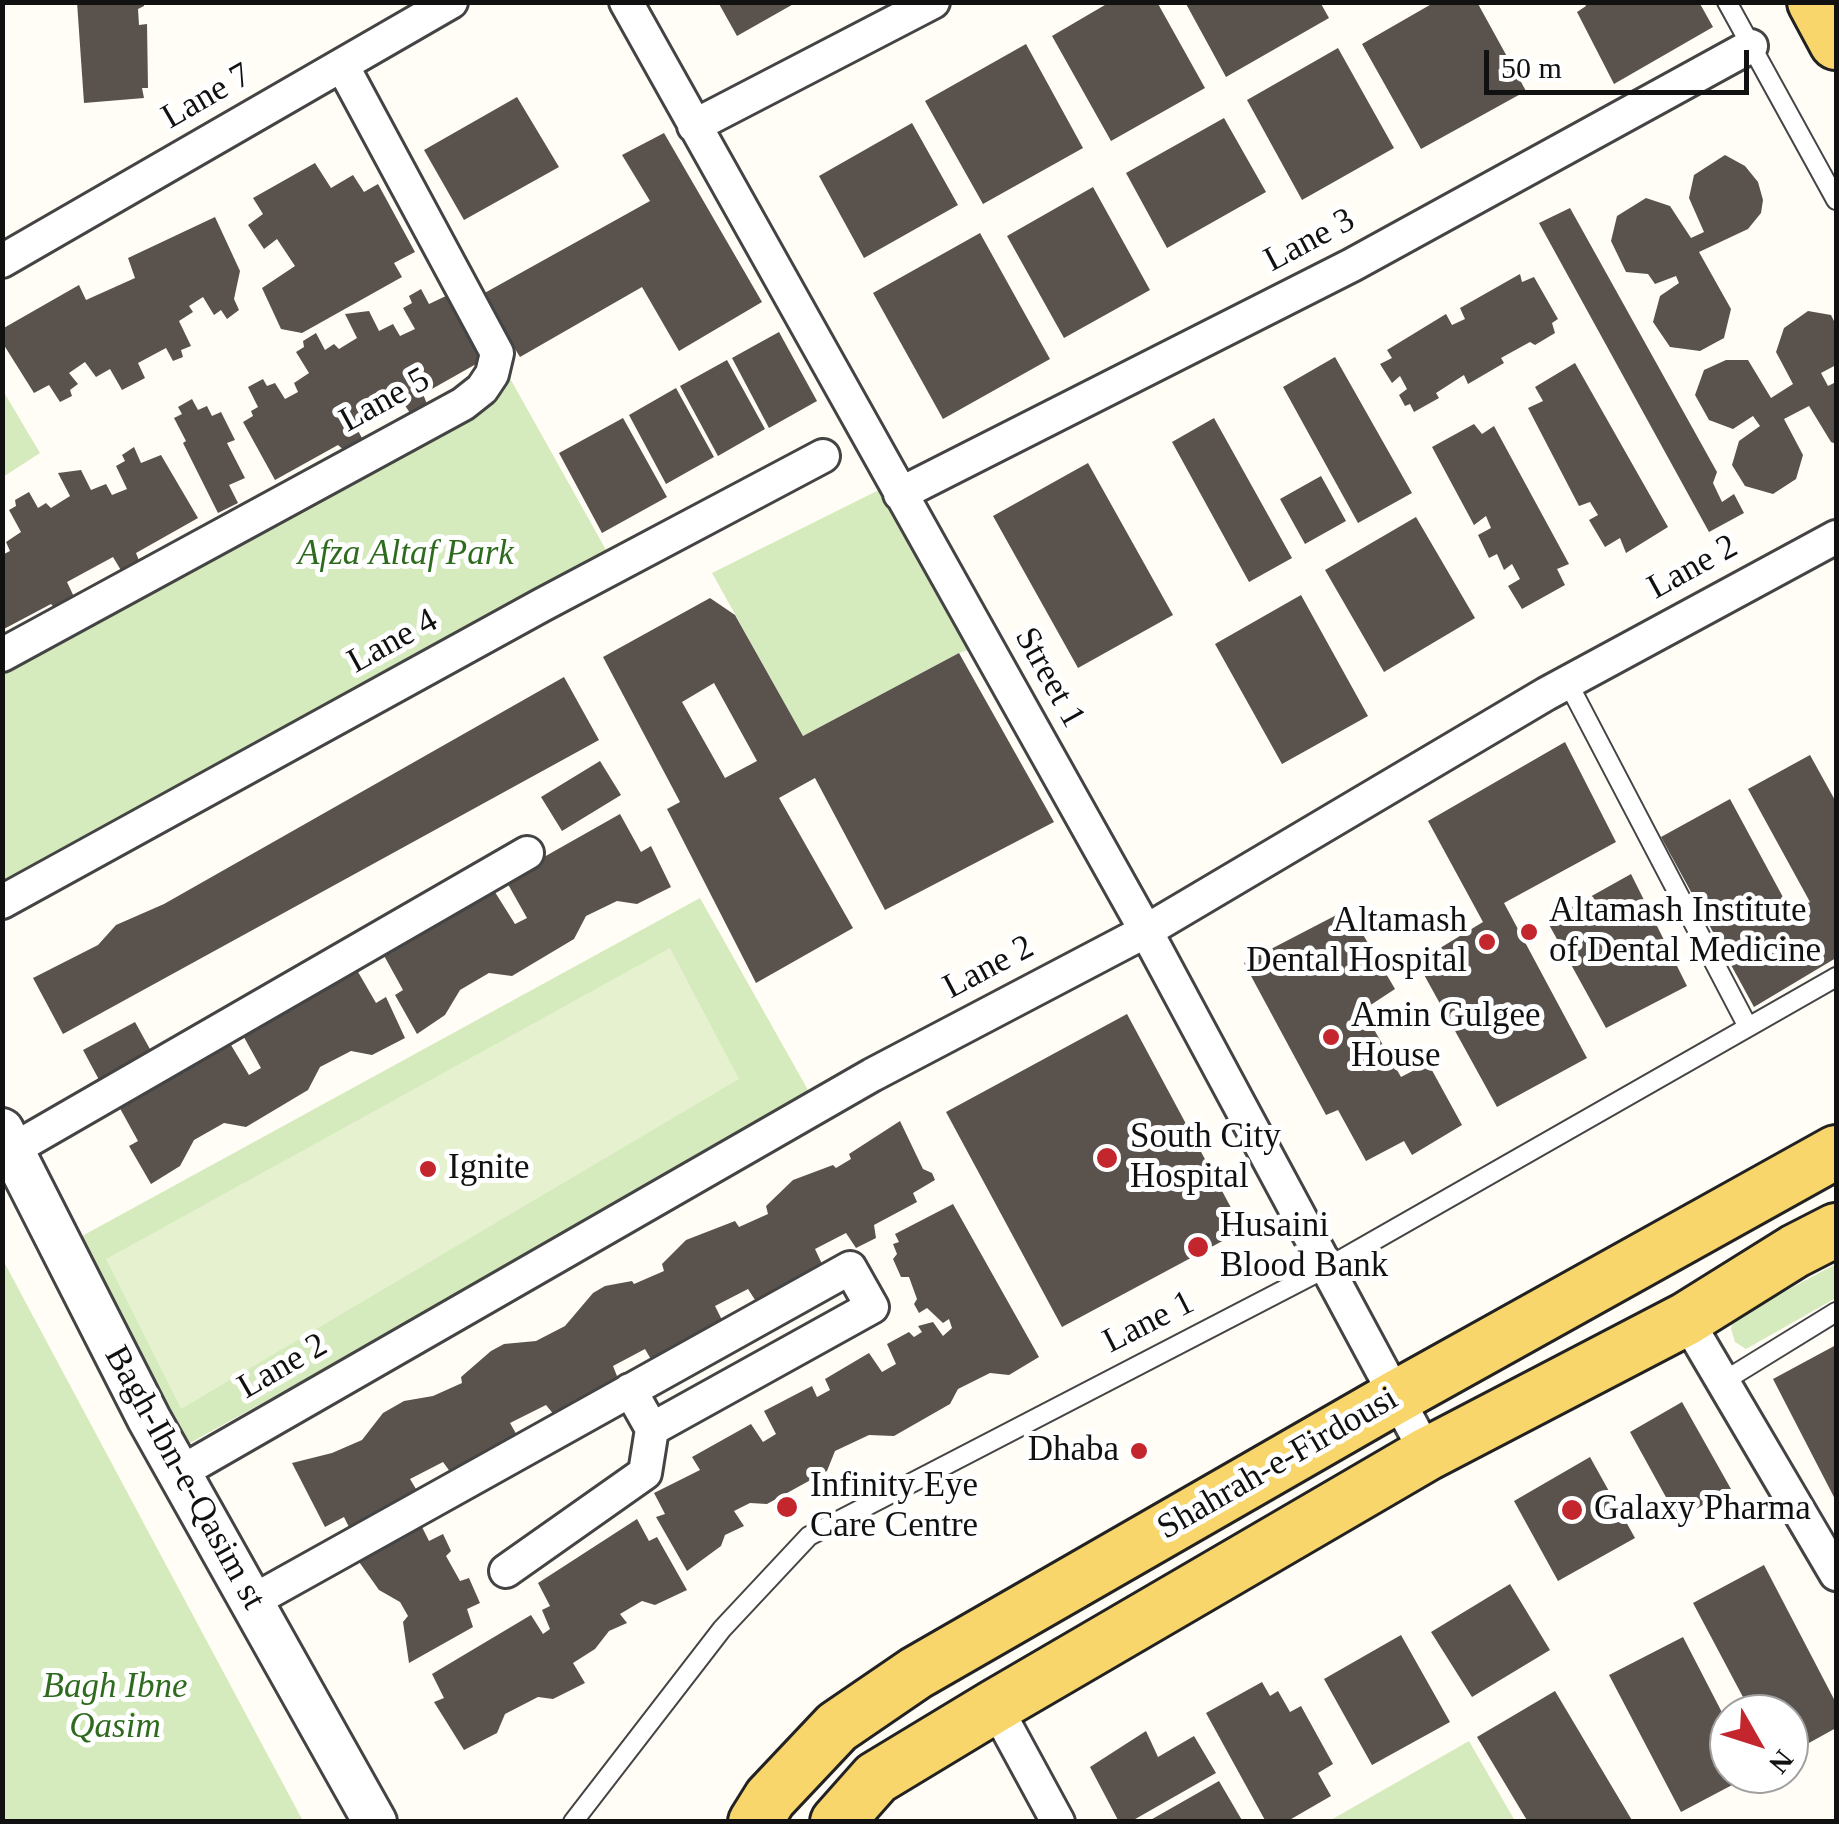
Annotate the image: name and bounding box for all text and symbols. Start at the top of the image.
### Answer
scale bar [1489,30,1754,92]
text: 50 m [1501,51,1562,84]
street label: Lane 7 [155,55,259,139]
street label: Lane 3 [1258,200,1362,282]
street label: Lane 5 [333,359,437,443]
street label: Lane 2 [1641,526,1745,610]
park label: Afza Altaf Park [298,534,514,576]
street label: Lane 4 [341,600,445,684]
street label: Street 1 [1004,621,1094,735]
place label: Altamash Institute of Dental Medicine [1549,891,1821,973]
place label: Altamash Dental Hospital [1246,901,1467,983]
marker: Altamash Institute of Dental Medicine [1518,921,1540,943]
street label: Lane 2 [937,927,1041,1009]
marker: Altamash Dental Hospital [1476,931,1498,953]
place label: Amin Gulgee House [1351,996,1541,1078]
marker: Amin Gulgee House [1320,1026,1342,1048]
place label: South City Hospital [1130,1117,1281,1199]
marker: South City Hospital [1094,1145,1120,1171]
place label: Ignite [448,1148,530,1190]
marker: Ignite [417,1158,439,1180]
place label: Husaini Blood Bank [1220,1206,1388,1288]
marker: Husaini Blood Bank [1185,1234,1211,1260]
street label: Lane 1 [1097,1282,1201,1364]
street label: Lane 2 [231,1325,335,1409]
street label: Bagh-Ibn-e-Qasim st [94,1339,274,1617]
street label: Shahrah-e-Firdousi [1150,1378,1406,1550]
place label: Dhaba [1028,1430,1119,1472]
marker: Dhaba [1128,1440,1150,1462]
place label: Infinity Eye Care Centre [810,1466,978,1548]
place label: Galaxy Pharma [1594,1489,1811,1531]
marker: Infinity Eye Care Centre [774,1494,800,1520]
marker: Galaxy Pharma [1559,1497,1585,1523]
park label: Bagh Ibne Qasim [43,1667,187,1749]
north arrow [1709,1694,1809,1794]
text: N [1763,1744,1800,1780]

